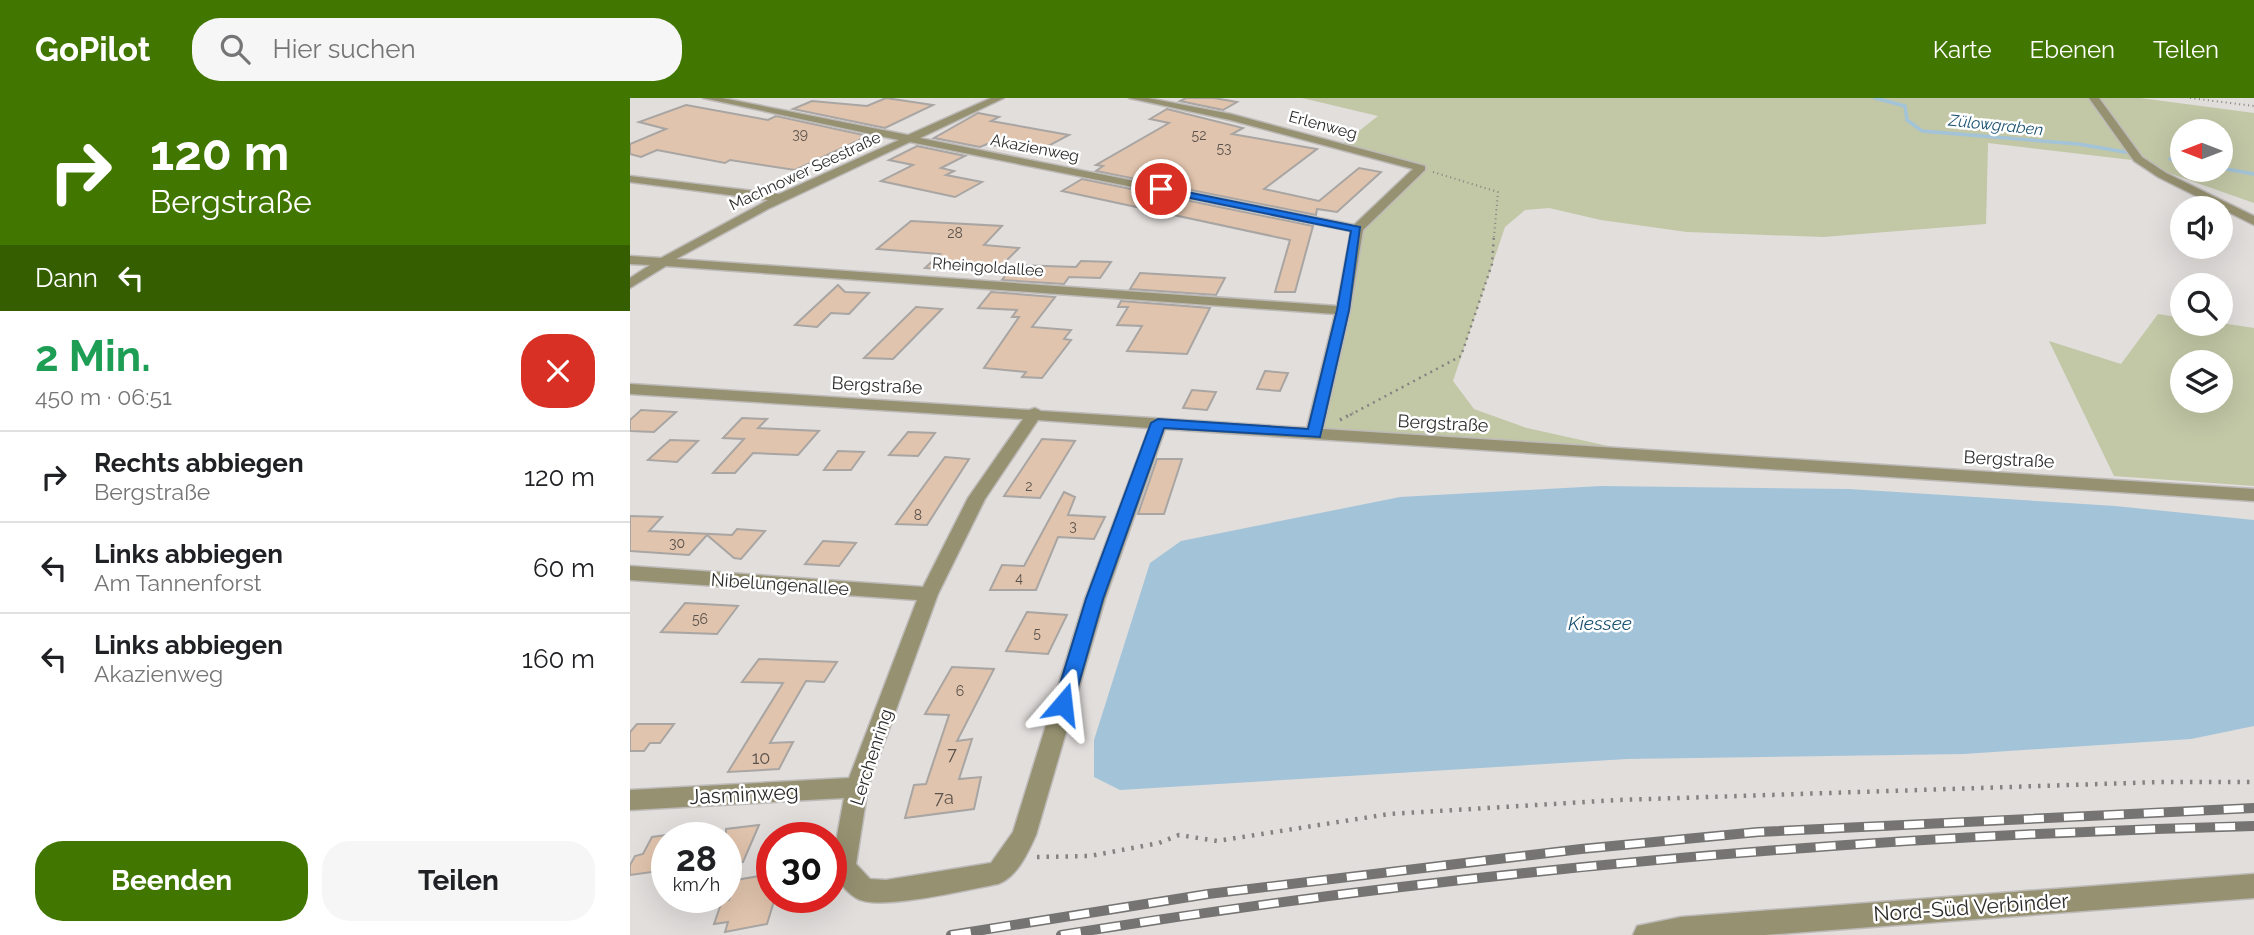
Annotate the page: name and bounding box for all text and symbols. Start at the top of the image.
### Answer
search box [192,18,682,81]
text: GoPilot [35,30,150,69]
icon: search [216,30,254,68]
text: Hier suchen [272,34,416,64]
text: Karte [1933,35,1992,64]
text: Ebenen [2030,35,2115,64]
text: Teilen [2153,35,2219,64]
street label: Erlenweg [1287,107,1359,143]
water label: Zülowgraben [1947,110,2044,139]
north arrow [2170,119,2233,182]
map controls [2170,119,2233,413]
text: 120 m [150,124,289,181]
icon: right [35,126,126,217]
house number: 39 [792,126,808,142]
house number: 52 [1192,127,1206,143]
street label: Machnower Seestraße [726,128,884,214]
street label: Akazienweg [989,130,1081,166]
house number: 53 [1216,140,1232,156]
pin [1131,159,1191,219]
icon: arrive [1142,170,1180,208]
text: Bergstraße [150,183,312,220]
button: sound [2170,196,2233,259]
house number: 28 [947,225,963,241]
street label: Rheingoldallee [932,254,1044,280]
icon: left [112,259,150,297]
text: Dann [35,263,98,293]
button: search [2170,273,2233,336]
text: 2 Min. [35,332,151,381]
button: close [521,334,595,408]
button: layers [2170,350,2233,413]
street label: Bergstraße [831,372,923,398]
text: 450 m · 06:51 [35,383,172,410]
street label: Bergstraße [1397,410,1489,436]
street label: Bergstraße [1963,446,2055,472]
text: Rechts abbiegen [94,448,304,478]
icon: right [35,458,73,496]
text: 120 m [524,462,595,492]
text: Bergstraße [94,478,210,505]
house number: 2 [1025,478,1033,494]
house number: 8 [914,507,922,523]
house number: 3 [1069,518,1077,534]
house number: 30 [669,535,685,551]
text: Links abbiegen [94,539,283,569]
icon: left [35,549,73,587]
text: 60 m [533,553,595,583]
text: Am Tannenforst [94,569,261,596]
street label: Nibelungenallee [710,569,850,599]
house number: 4 [1015,570,1023,586]
house number: 56 [692,611,708,627]
water label: Kiessee [1568,612,1632,634]
house number: 5 [1033,625,1041,641]
text: Links abbiegen [94,630,283,660]
icon: left [35,640,73,678]
text: 160 m [522,644,595,674]
text: Akazienweg [94,660,223,687]
position arrow [1026,667,1100,741]
house number: 6 [956,683,964,699]
street label: Lerchenring [846,706,896,808]
house number: 7 [947,743,957,764]
house number: 10 [752,747,770,768]
street label: Jasminweg [689,779,799,809]
house number: 7a [934,787,954,808]
speed limit sign: 30 [756,822,847,913]
text: 28 [676,838,717,879]
button: Beenden [35,841,308,921]
button: Teilen [322,841,595,921]
text: km/h [673,874,720,895]
street label: Nord-Süd Verbinder [1873,888,2070,926]

